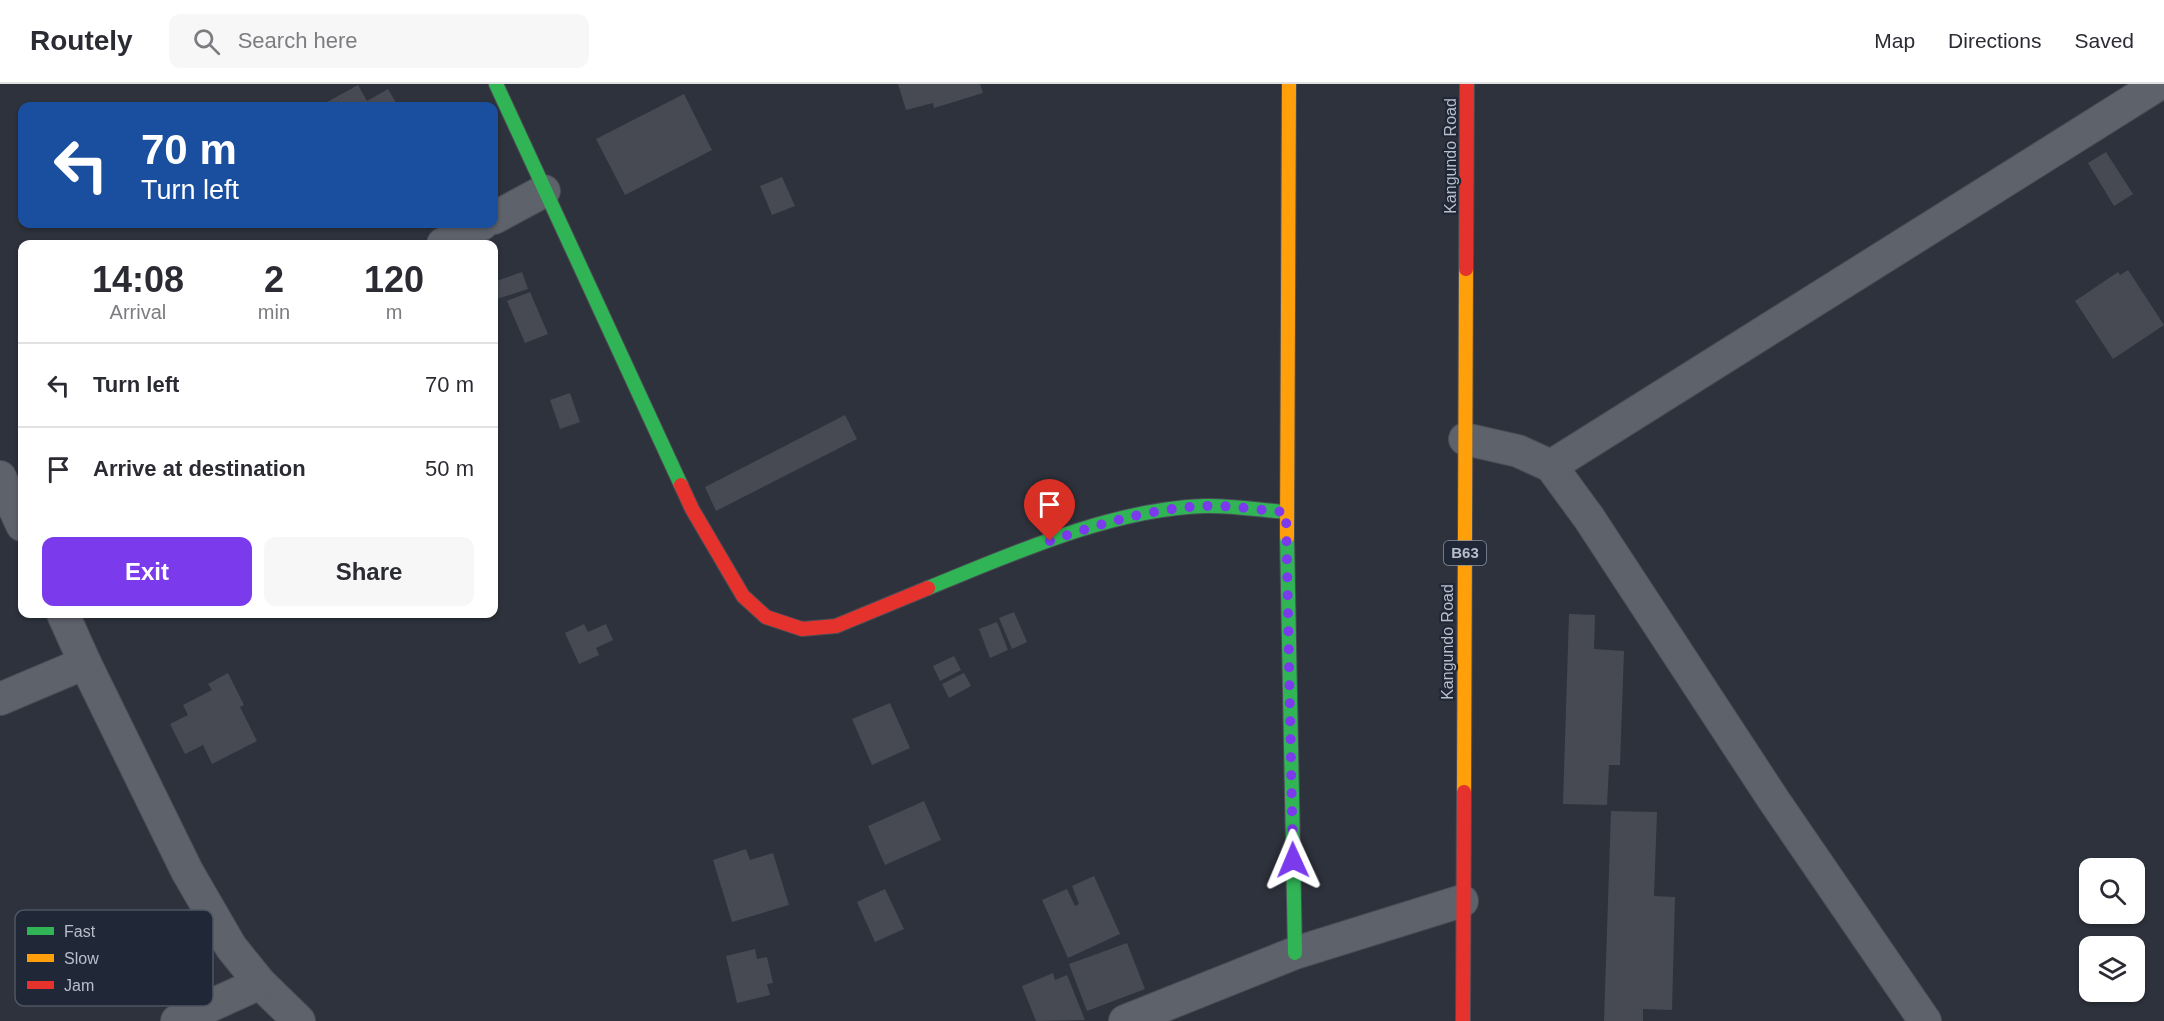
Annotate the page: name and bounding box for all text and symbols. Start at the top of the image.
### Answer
search box [169,14,589,68]
text: Routely [30,25,133,56]
icon: search [190,25,223,58]
text: Search here [238,28,358,53]
text: Map [1874,29,1915,52]
text: Directions [1948,29,2041,52]
text: Saved [2074,29,2134,52]
street label: Kangundo Road [1442,98,1459,214]
icon: left [42,126,120,204]
text: 70 m [141,126,237,173]
text: Turn left [141,175,239,205]
text: 14:08 [92,259,184,300]
text: 2 [264,259,284,300]
text: 120 [364,259,424,300]
text: Arrival [110,301,166,323]
text: min [258,301,290,323]
text: m [386,301,402,323]
icon: left [42,369,75,402]
text: Turn left [93,372,179,397]
text: 70 m [425,372,474,397]
icon: arrive [42,453,75,486]
text: Arrive at destination [93,456,306,481]
text: 50 m [425,456,474,481]
pin [1024,479,1075,541]
icon: arrive [1033,488,1066,521]
button: Exit [42,537,252,606]
button: Share [264,537,474,606]
road number: B63 [1444,541,1486,565]
street label: Kangundo Road [1439,584,1456,700]
position arrow [1261,828,1325,892]
map controls [2079,858,2145,1002]
button: search [2079,858,2145,924]
legend [15,910,213,1006]
text: Fast [64,923,96,940]
button: layers [2079,936,2145,1002]
text: Slow [64,950,99,967]
text: Jam [64,977,94,994]

